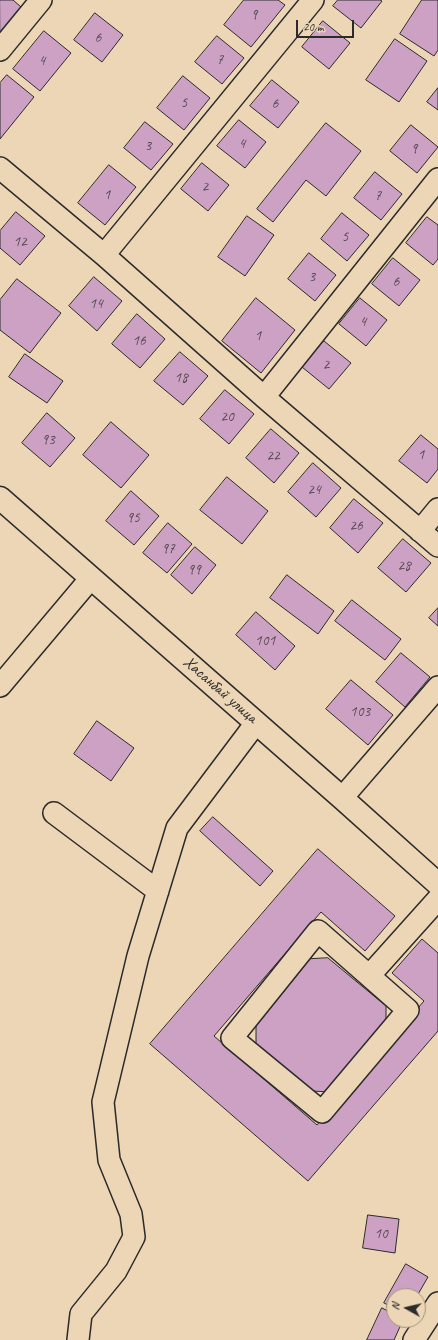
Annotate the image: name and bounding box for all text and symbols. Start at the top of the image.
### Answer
house number: 9 [251,6,257,24]
scale bar [298,12,356,38]
text: 20 m [303,19,323,35]
house number: 6 [95,29,101,47]
house number: 7 [217,51,223,69]
house number: 4 [39,52,45,70]
house number: 5 [181,94,187,112]
house number: 6 [272,95,278,113]
house number: 4 [239,135,245,153]
house number: 3 [145,137,151,155]
house number: 9 [411,140,417,158]
house number: 2 [202,178,208,196]
house number: 1 [104,186,110,204]
house number: 7 [375,187,381,205]
house number: 5 [342,228,348,246]
house number: 12 [13,233,27,251]
house number: 3 [309,268,315,286]
house number: 6 [393,273,399,291]
house number: 14 [89,295,103,313]
house number: 4 [360,313,366,331]
house number: 1 [255,327,261,345]
house number: 16 [132,332,146,350]
house number: 2 [323,356,329,374]
house number: 18 [174,369,188,387]
house number: 20 [220,408,234,426]
house number: 93 [41,431,55,449]
house number: 1 [418,446,424,464]
house number: 22 [266,447,280,465]
house number: 24 [307,481,321,499]
house number: 95 [126,509,140,527]
house number: 26 [349,517,363,535]
house number: 97 [161,540,175,558]
house number: 28 [397,557,411,575]
house number: 99 [187,561,201,579]
house number: 101 [255,632,275,650]
street label: Хасанбай улица [179,652,261,728]
house number: 103 [350,703,370,721]
house number: 10 [374,1225,388,1243]
north arrow [386,1288,426,1328]
text: N [388,1302,403,1311]

